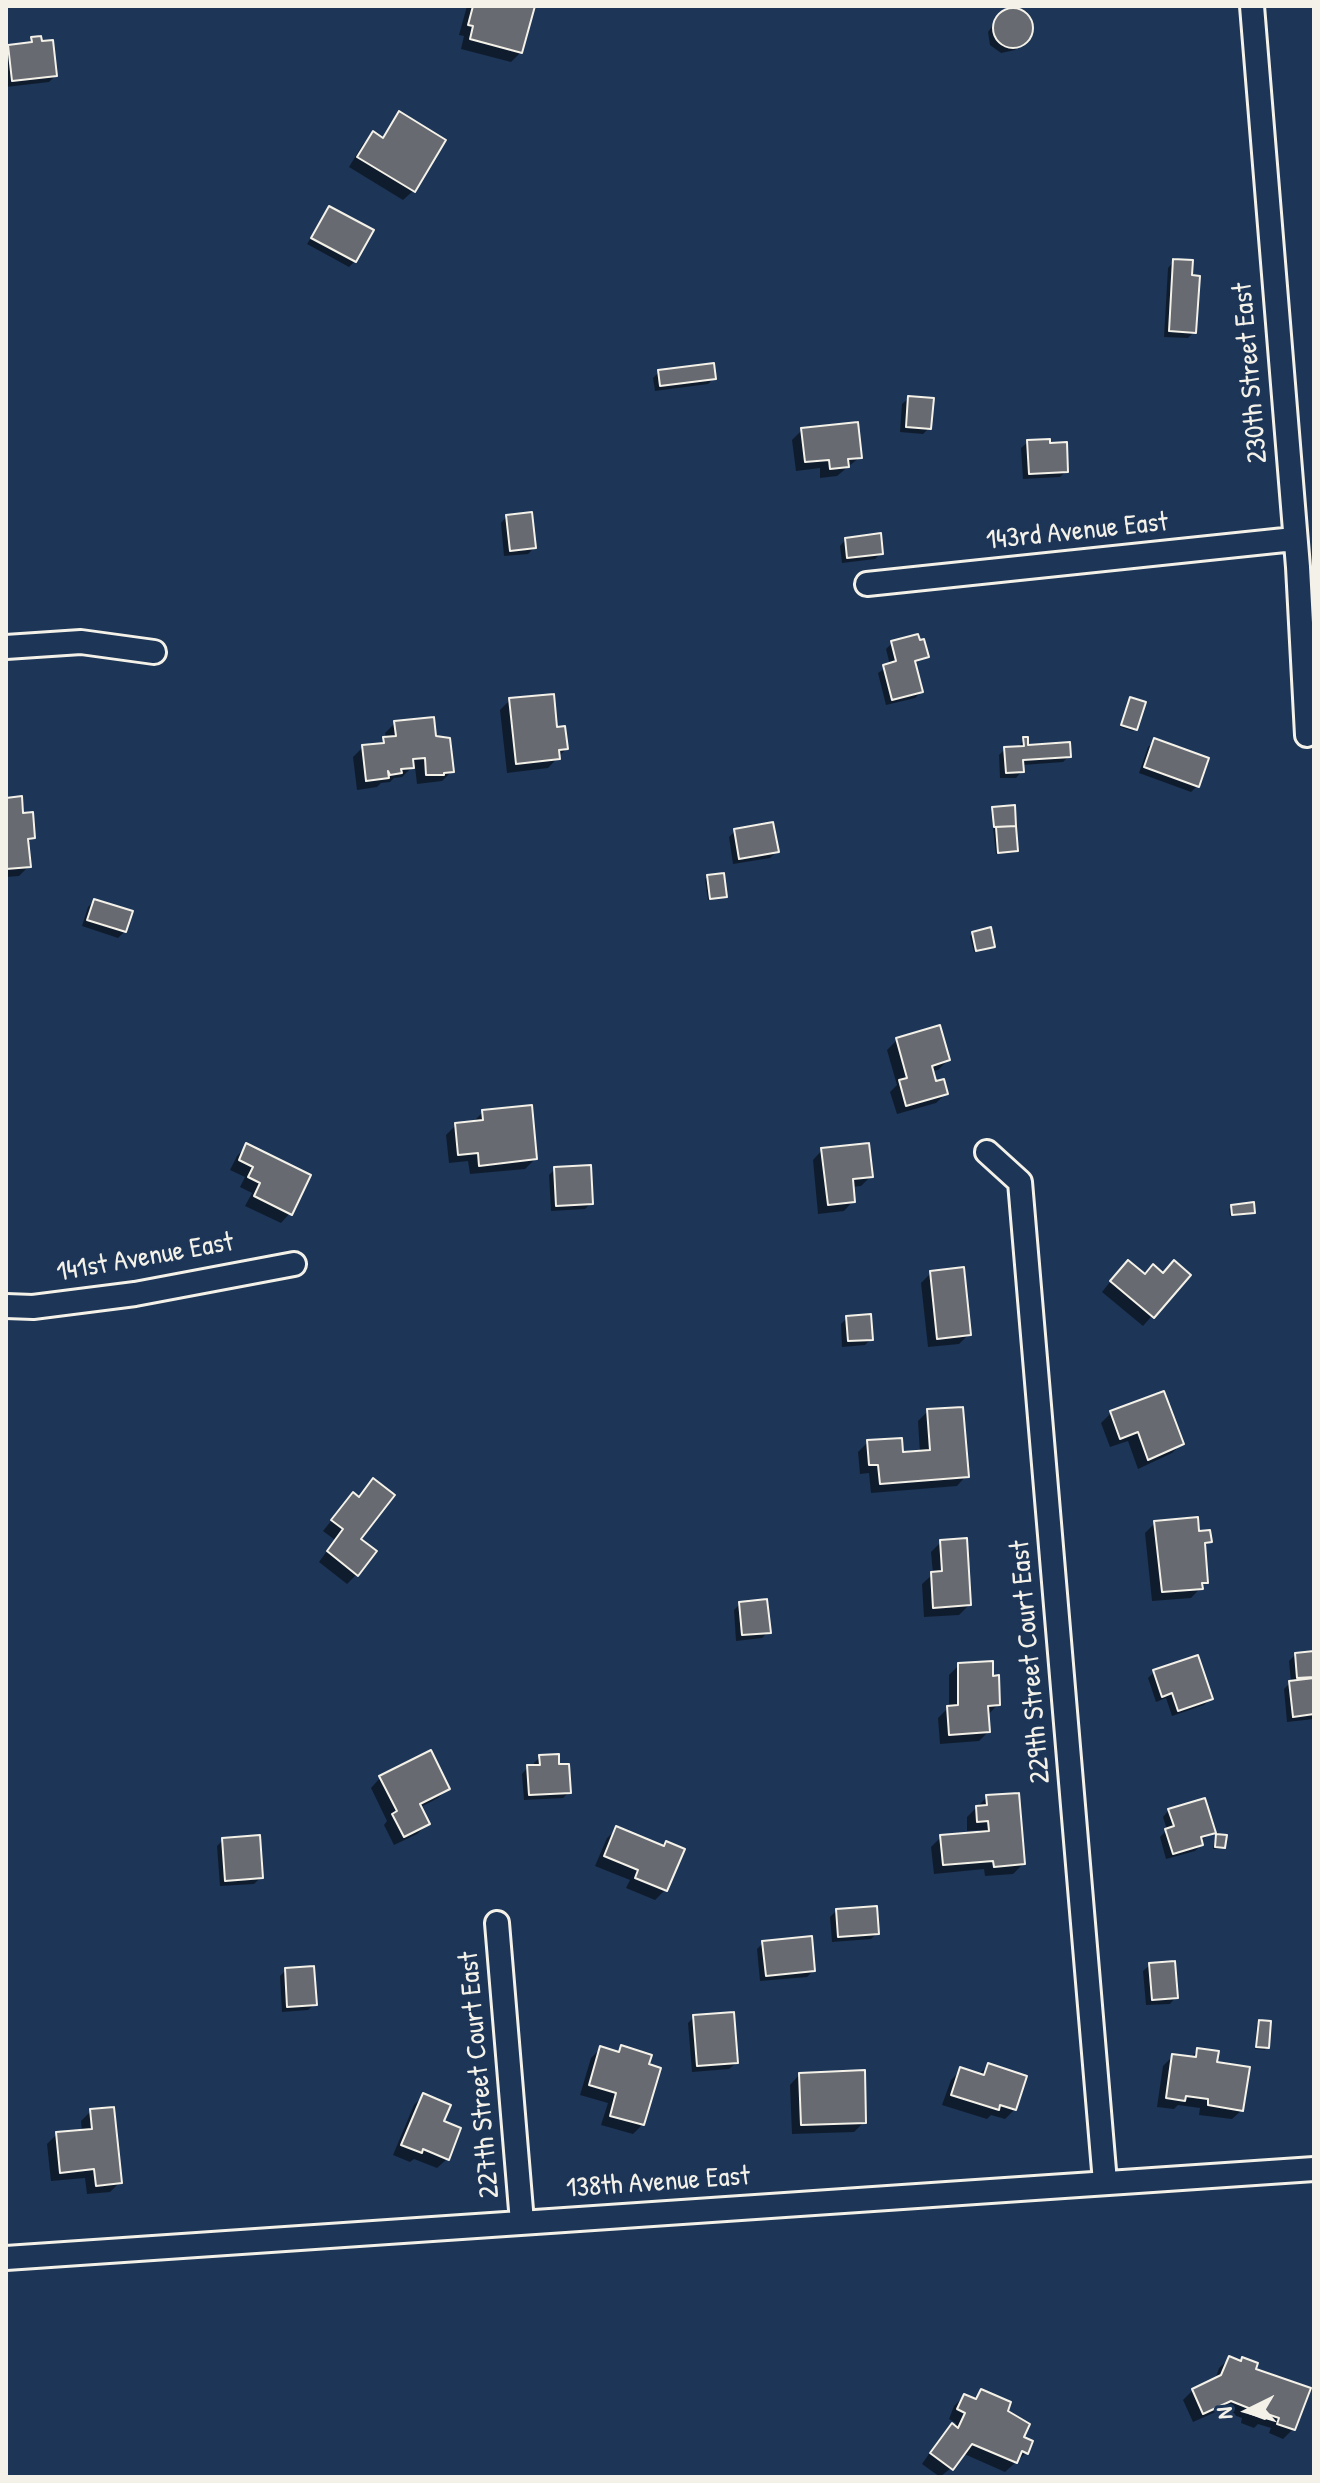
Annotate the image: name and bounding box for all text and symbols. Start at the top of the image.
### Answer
street label: 230th Street East [1226,281,1276,465]
street label: 143rd Avenue East [984,506,1170,558]
street label: 141st Avenue East [54,1226,236,1290]
street label: 229th Street Court East [1004,1539,1058,1785]
street label: 227th Street Court East [452,1950,508,2200]
street label: 138th Avenue East [565,2160,751,2206]
north arrow [1208,2371,1288,2451]
text: N [1209,2406,1240,2420]

